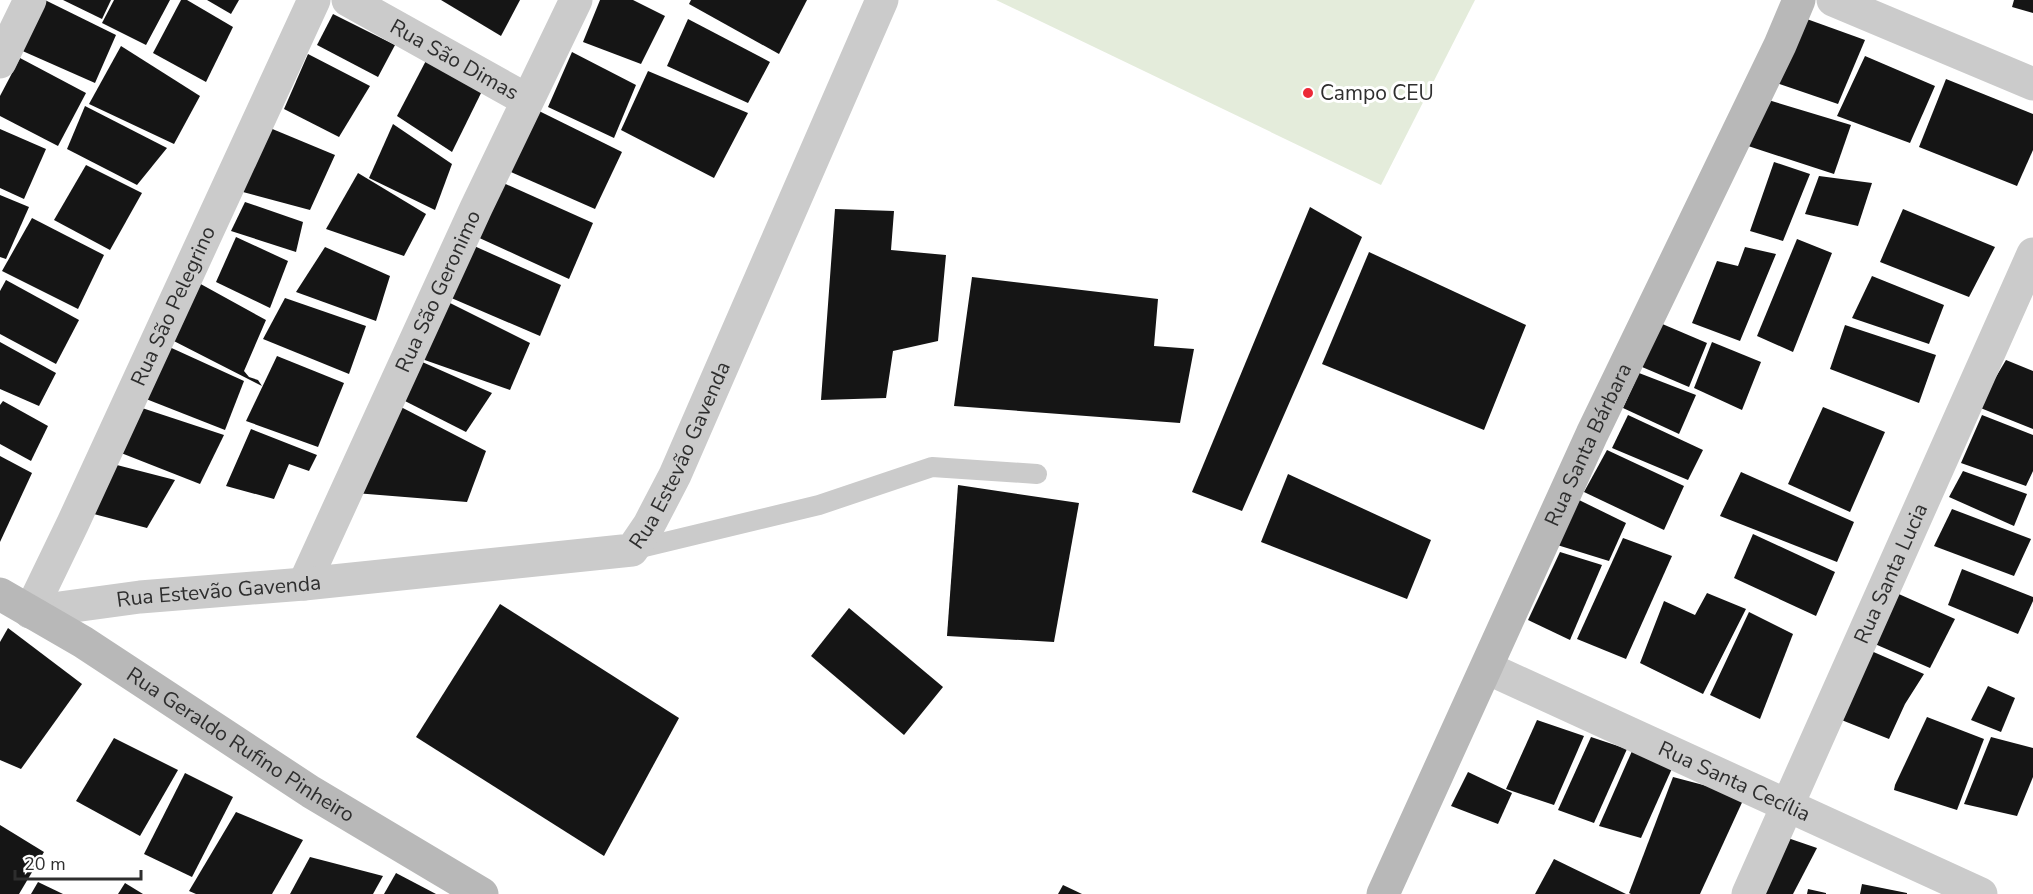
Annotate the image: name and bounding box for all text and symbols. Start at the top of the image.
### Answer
street label: Rua São Dimas [385,12,524,107]
place label: Campo CEU [1320,79,1434,107]
marker: Campo CEU [1301,86,1315,100]
street label: Rua São Geronimo [389,206,487,377]
street label: Rua São Pelegrino [124,221,222,390]
street label: Rua Estevão Gavenda [623,357,737,554]
street label: Rua Santa Bárbara [1538,358,1638,531]
street label: Rua Santa Lucia [1847,499,1934,648]
street label: Rua Estevão Gavenda [115,568,322,614]
street label: Rua Geraldo Rufino Pinheiro [121,660,360,829]
street label: Rua Santa Cecília [1654,734,1815,828]
scale bar [15,843,141,881]
text: 20 m [24,852,66,876]

